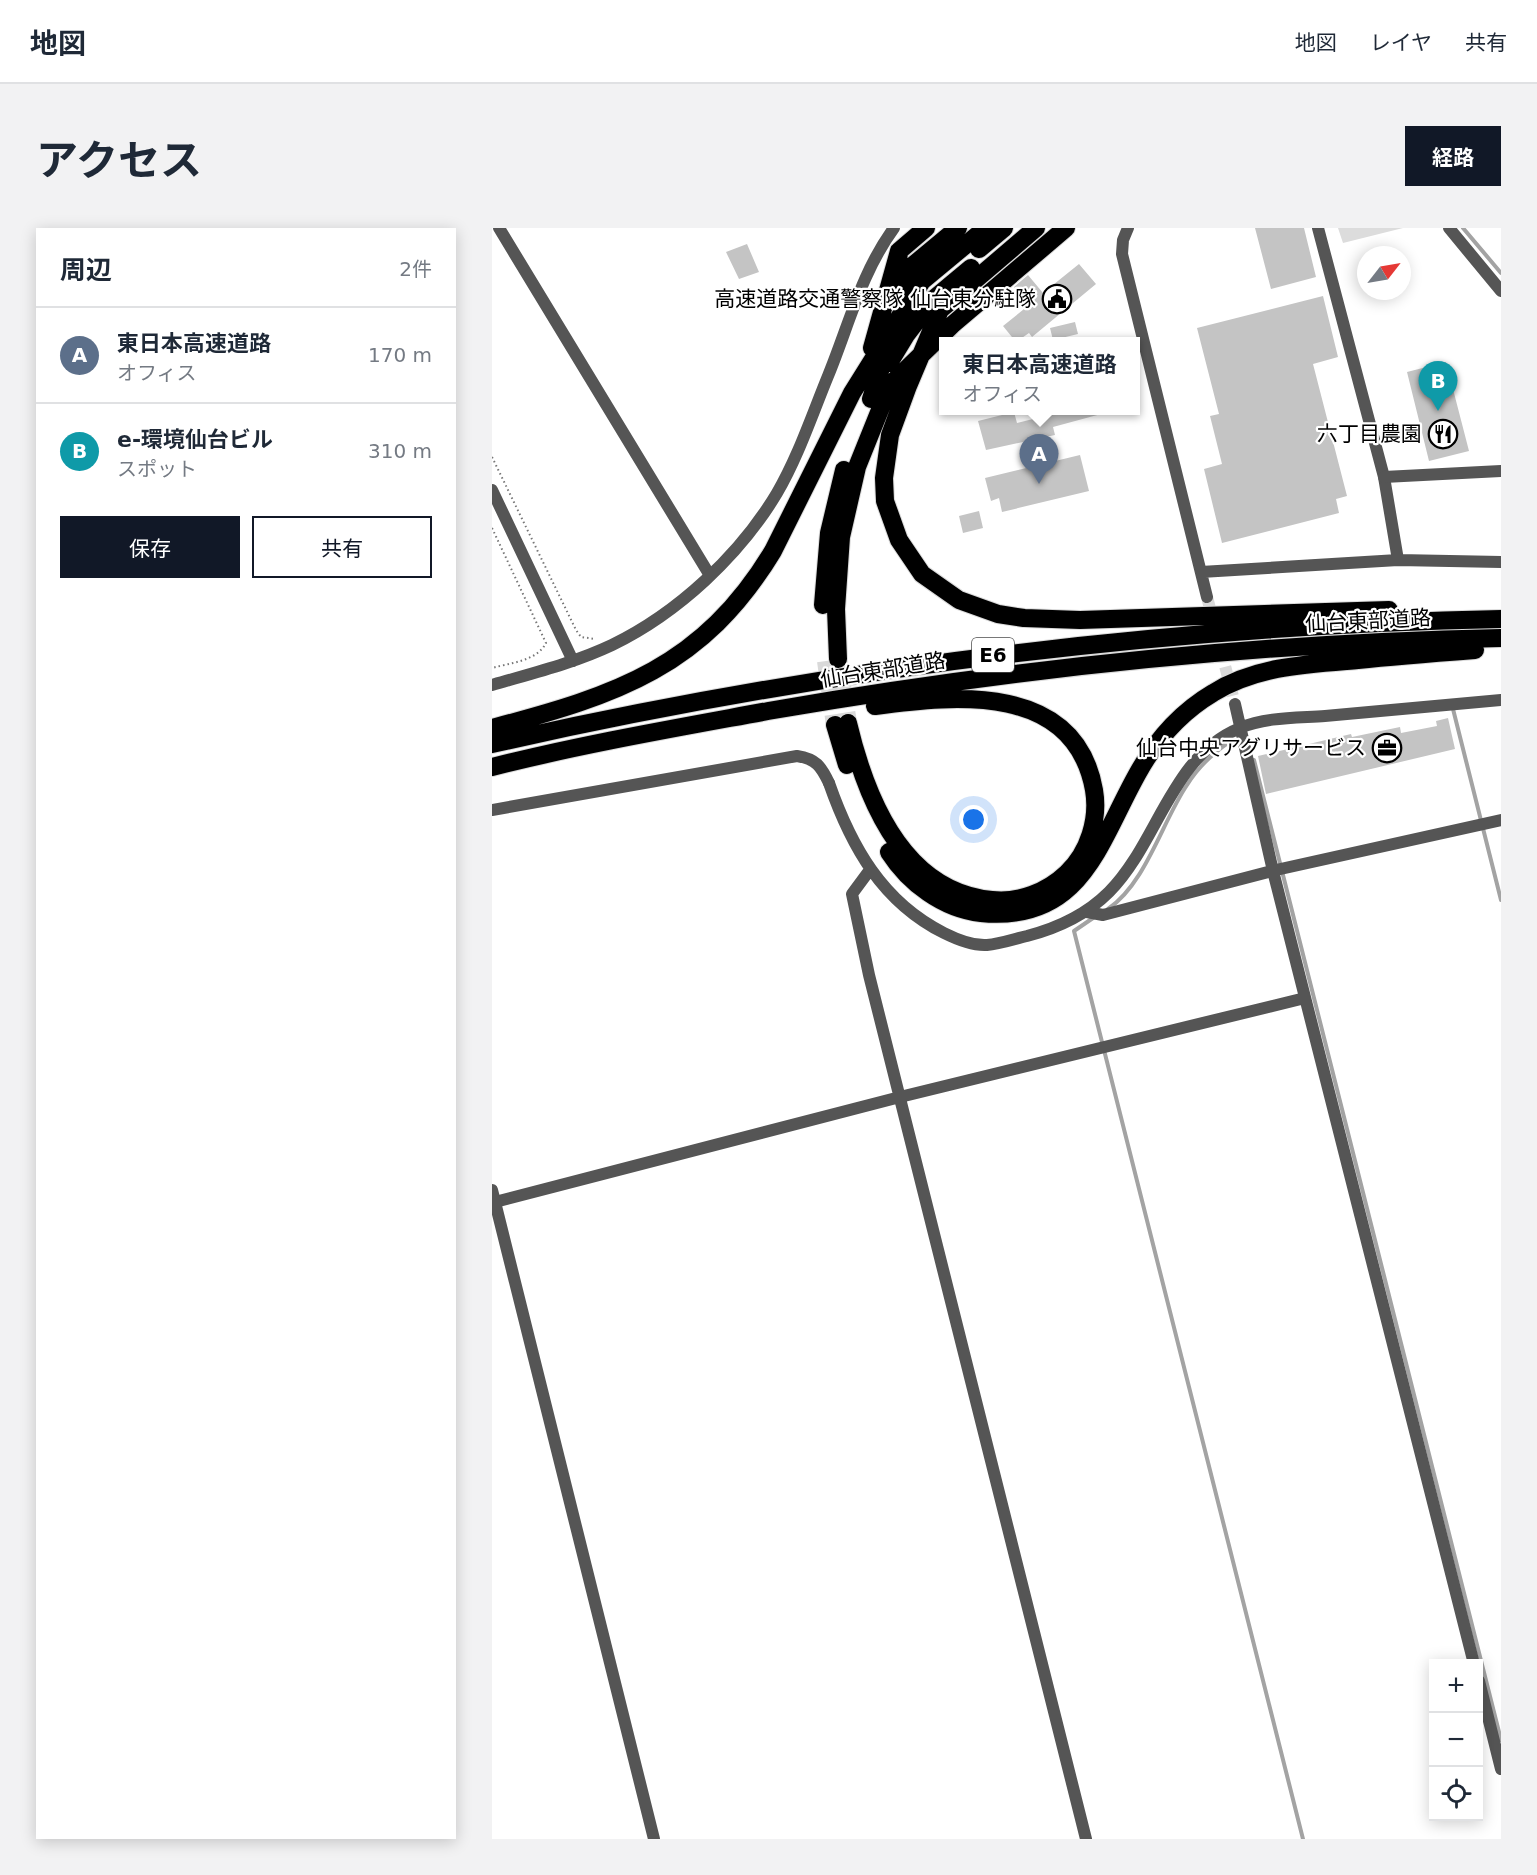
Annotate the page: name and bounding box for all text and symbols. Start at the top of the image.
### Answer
text: 地図 [30,27,86,60]
text: 地図 [1295,31,1337,55]
text: レイヤ [1370,31,1432,55]
text: 共有 [1465,31,1507,55]
button: 経路 [1405,126,1501,186]
text: アクセス [36,136,202,185]
north arrow [1357,246,1411,300]
text: 周辺 [60,255,112,285]
text: 2件 [399,257,432,281]
public building icon: 高速道路交通警察隊 仙台東分駐隊 [1041,283,1073,315]
place label: 高速道路交通警察隊 仙台東分駐隊 [714,287,1036,311]
text: 東日本高速道路 [117,331,271,356]
popup [939,337,1140,415]
text: A [72,343,87,367]
text: 170 m [368,343,432,367]
text: 東日本高速道路 [962,352,1117,377]
text: オフィス [117,361,197,385]
pin: B [1418,362,1458,411]
text: オフィス [962,382,1042,406]
restaurant icon: 六丁目農園 [1427,418,1459,450]
place label: 六丁目農園 [1317,422,1422,446]
text: e-環境仙台ビル [117,427,273,452]
pin: A [1020,434,1058,484]
text: B [72,439,87,463]
text: 310 m [368,439,432,463]
text: スポット [117,457,197,481]
button: 保存 [60,516,240,578]
button: 共有 [252,516,432,578]
street label: 仙台東部道路 [1304,606,1432,636]
road number: E6 [972,638,1014,672]
street label: 仙台東部道路 [819,648,947,692]
office icon: 仙台中央アグリサービス [1371,732,1403,764]
place label: 仙台中央アグリサービス [1136,736,1366,760]
your location [959,805,988,834]
map controls [1429,1659,1483,1821]
button: + [1429,1659,1483,1713]
button: − [1429,1713,1483,1767]
button: locate [1429,1767,1483,1821]

